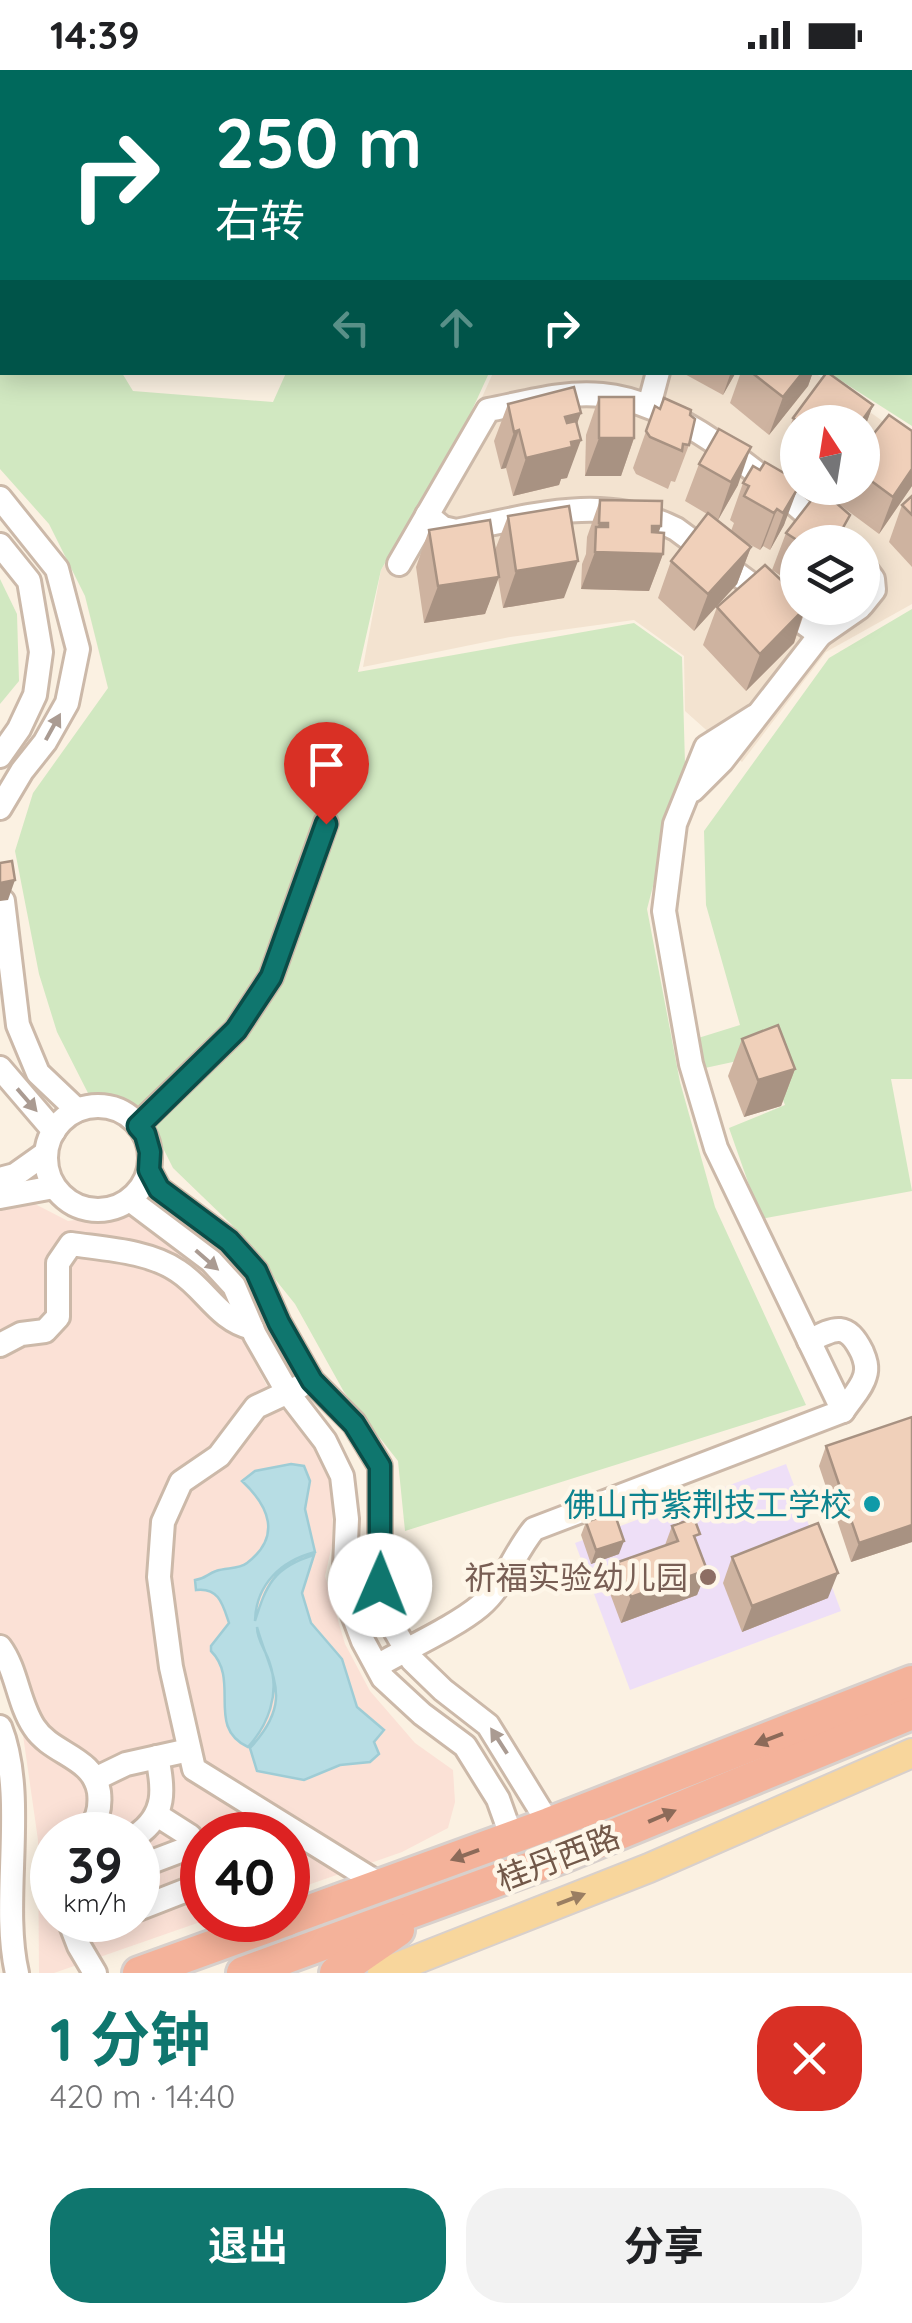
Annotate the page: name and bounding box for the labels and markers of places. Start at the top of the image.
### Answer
pin [284,722,369,825]
place label: 佛山市紫荆技工学校 [564,1484,852,1524]
marker: 佛山市紫荆技工学校 [861,1493,883,1515]
place label: 祈福实验幼儿园 [464,1557,688,1597]
marker: 祈福实验幼儿园 [697,1566,719,1588]

